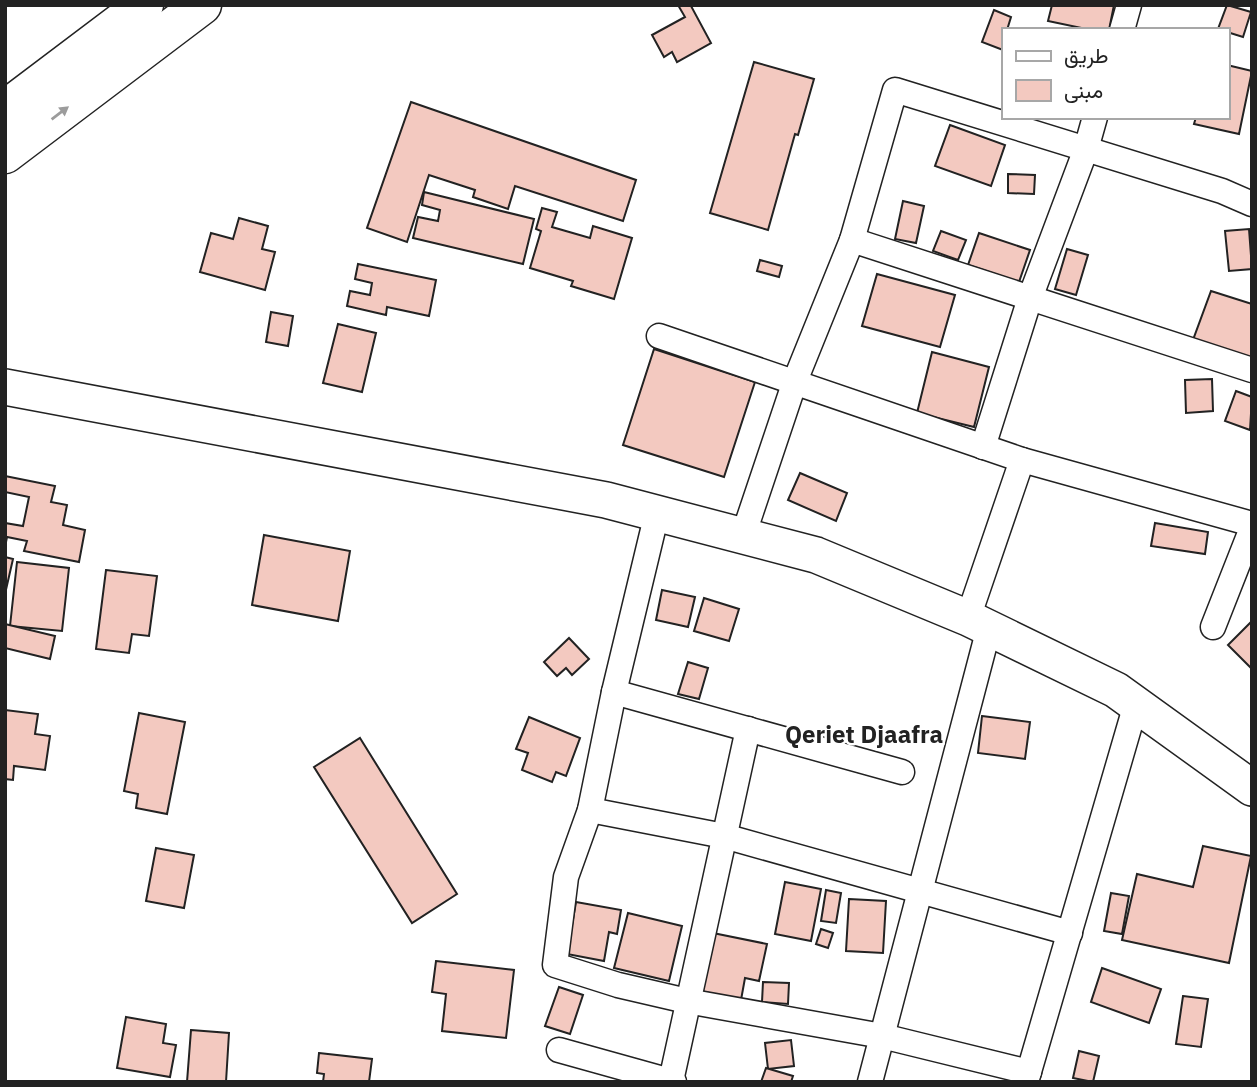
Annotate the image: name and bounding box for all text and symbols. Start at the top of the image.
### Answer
legend [1002,28,1229,119]
text: طريق [1064,41,1109,69]
text: مبنى [1064,76,1103,104]
one-way arrow [50,106,69,120]
district label: Qeriet Djaafra [785,718,943,750]

